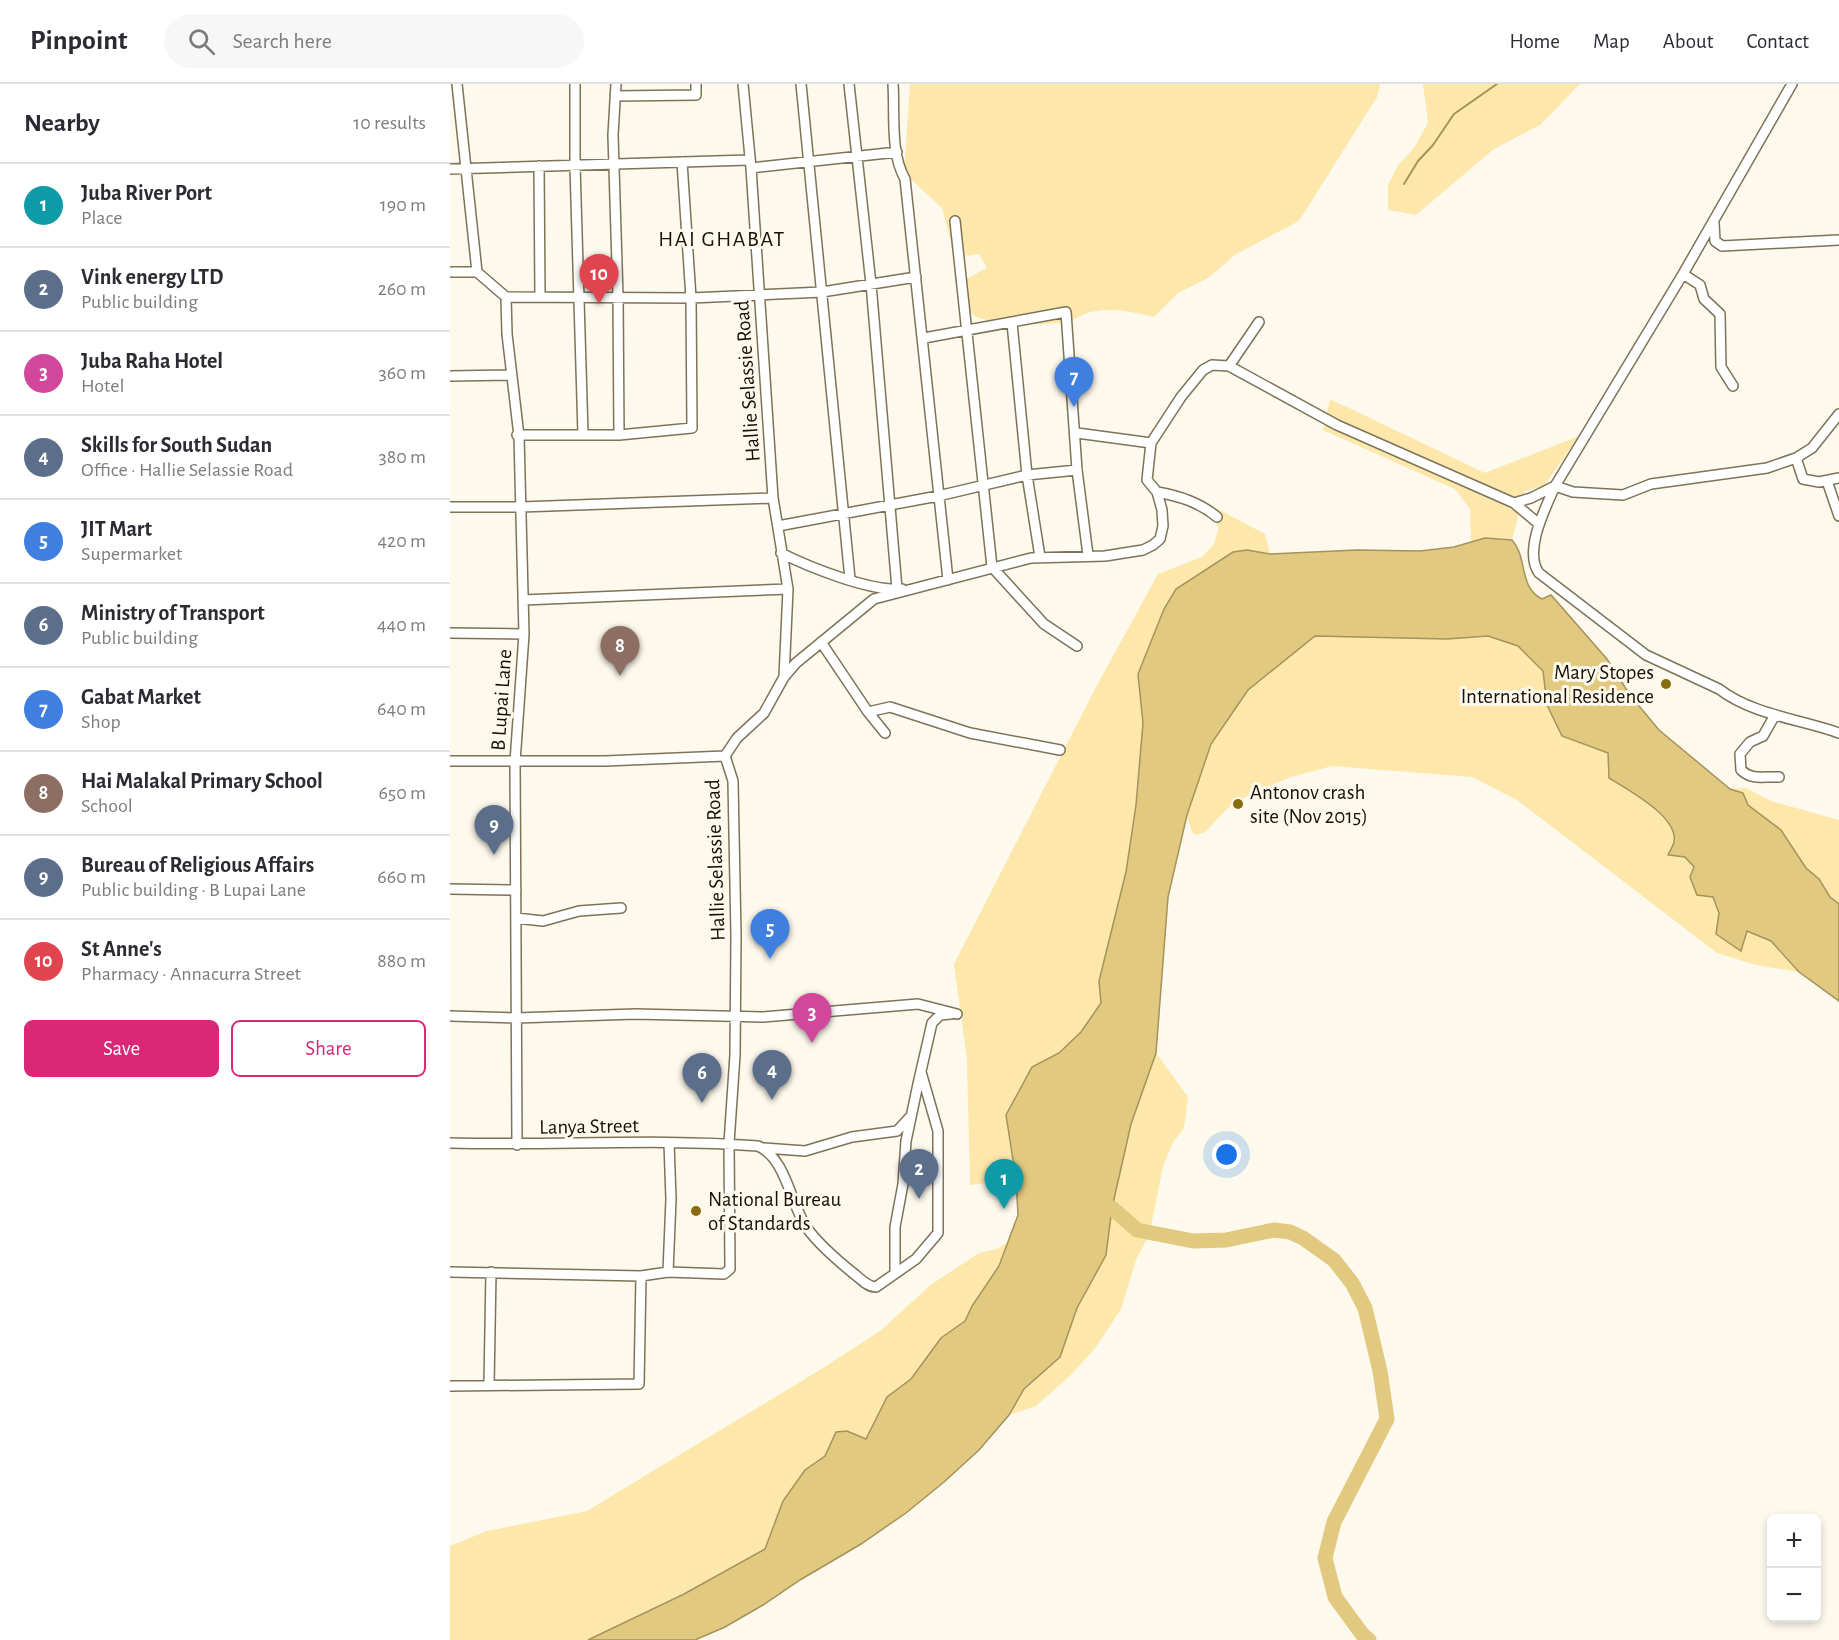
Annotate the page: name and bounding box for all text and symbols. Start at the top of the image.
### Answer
search box [164,14,584,68]
icon: search [185,25,218,58]
text: Pinpoint [30,27,128,55]
text: Search here [233,30,332,52]
text: Home [1509,31,1560,52]
text: Map [1593,31,1630,52]
text: About [1663,31,1713,52]
text: Contact [1746,31,1809,52]
text: Nearby [24,110,100,136]
text: 10 results [353,113,426,133]
text: Juba River Port [81,182,212,204]
text: 1 [40,195,47,215]
text: 190 m [380,195,426,215]
text: Place [81,208,122,228]
district label: HAI GHABAT [658,228,786,250]
pin: 10 [580,254,618,304]
text: Vink energy LTD [81,266,223,288]
text: 2 [39,279,48,299]
text: 260 m [378,279,426,299]
text: Public building [81,292,198,312]
street label: Hallie Selassie Road [731,299,764,462]
text: Juba Raha Hotel [81,350,223,372]
pin: 7 [1054,358,1094,407]
text: 3 [39,363,48,383]
text: 360 m [379,363,426,383]
text: Hotel [81,376,124,396]
text: Skills for South Sudan [81,434,272,456]
text: 4 [38,447,49,467]
text: 380 m [378,447,426,467]
text: Office · Hallie Selassie Road [81,460,293,480]
text: JIT Mart [81,518,152,540]
text: 5 [39,531,48,551]
text: 420 m [377,531,426,551]
text: Supermarket [81,544,182,564]
text: Ministry of Transport [81,602,265,624]
text: 6 [39,615,48,635]
text: 440 m [377,615,426,635]
pin: 8 [600,626,640,676]
text: Public building [81,628,198,648]
street label: B Lupai Lane [487,648,516,752]
place label: Mary Stopes International Residence [1461,662,1654,707]
marker: Mary Stopes International Residence [1659,677,1673,691]
text: Gabat Market [81,686,201,708]
text: 7 [39,699,48,719]
text: 640 m [377,699,426,719]
text: Shop [81,712,121,732]
text: Hai Malakal Primary School [81,770,323,792]
street label: Hallie Selassie Road [702,779,729,941]
place label: Antonov crash site (Nov 2015) [1250,782,1368,827]
text: 8 [39,783,48,803]
text: 650 m [378,783,426,803]
text: School [81,796,133,816]
marker: Antonov crash site (Nov 2015) [1231,797,1245,811]
pin: 9 [474,806,513,855]
text: Bureau of Religious Affairs [81,854,314,876]
text: 9 [39,867,48,887]
text: 660 m [377,867,426,887]
text: Public building · B Lupai Lane [81,880,306,900]
pin: 5 [750,910,790,959]
text: St Anne's [81,938,162,960]
text: 10 [35,951,52,971]
text: 880 m [377,951,426,971]
text: Pharmacy · Annacurra Street [81,964,301,984]
pin: 3 [792,994,832,1043]
button: Save [24,1020,219,1077]
button: Share [231,1020,426,1077]
pin: 4 [752,1050,792,1100]
pin: 6 [682,1054,722,1103]
street label: Lanya Street [539,1115,639,1138]
your location [1212,1140,1241,1169]
pin: 2 [900,1150,938,1199]
pin: 1 [984,1160,1024,1209]
place label: National Bureau of Standards [708,1189,842,1234]
marker: National Bureau of Standards [689,1204,703,1218]
map controls [1767,1514,1821,1622]
button: + [1767,1514,1821,1568]
button: − [1767,1568,1821,1622]

